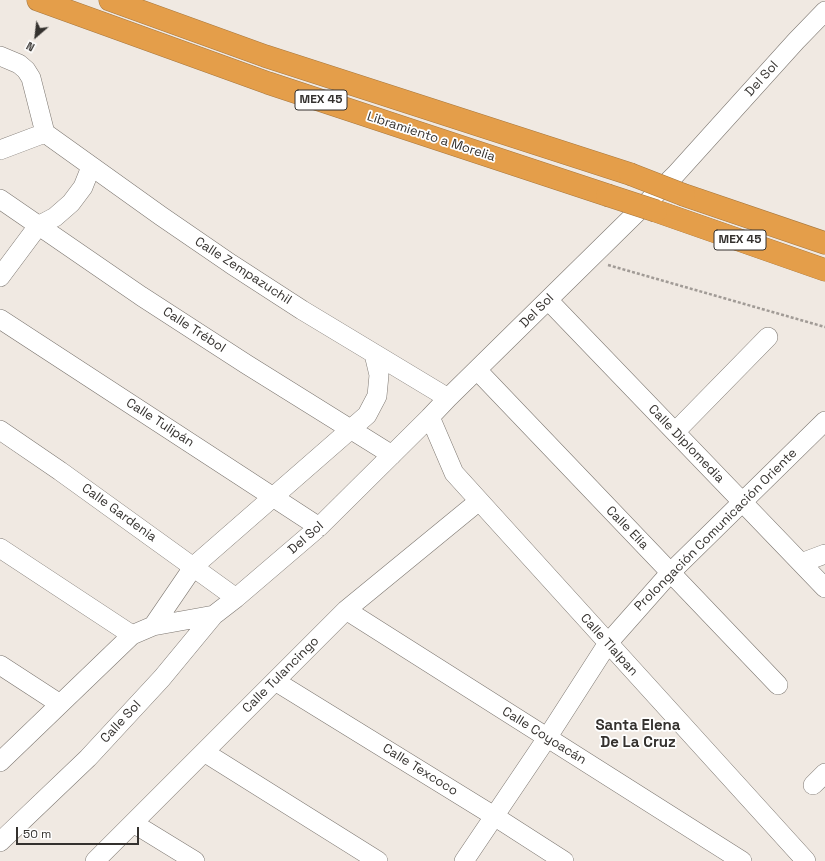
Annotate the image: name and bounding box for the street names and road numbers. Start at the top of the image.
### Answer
street label: Del Sol [742,58,782,100]
road number: MEX 45 [295,90,347,110]
street label: Libramiento a Morelia [365,109,497,165]
road number: MEX 45 [714,230,766,250]
street label: Calle Zempazuchil [192,234,294,308]
street label: Del Sol [517,291,557,331]
street label: Calle Trébol [160,304,228,356]
street label: Calle Tulipán [123,395,197,451]
street label: Calle Diplomedia [645,402,727,486]
street label: Prolongación Comunicación Oriente [632,446,800,614]
street label: Calle Gardenia [79,481,159,545]
street label: Calle Elia [602,503,652,553]
street label: Del Sol [285,518,327,558]
street label: Calle Tlalpan [577,611,641,679]
street label: Calle Tulancingo [240,634,322,716]
street label: Calle Sol [97,698,145,746]
street label: Calle Coyoacán [499,704,589,768]
street label: Calle Texcoco [380,741,460,799]

